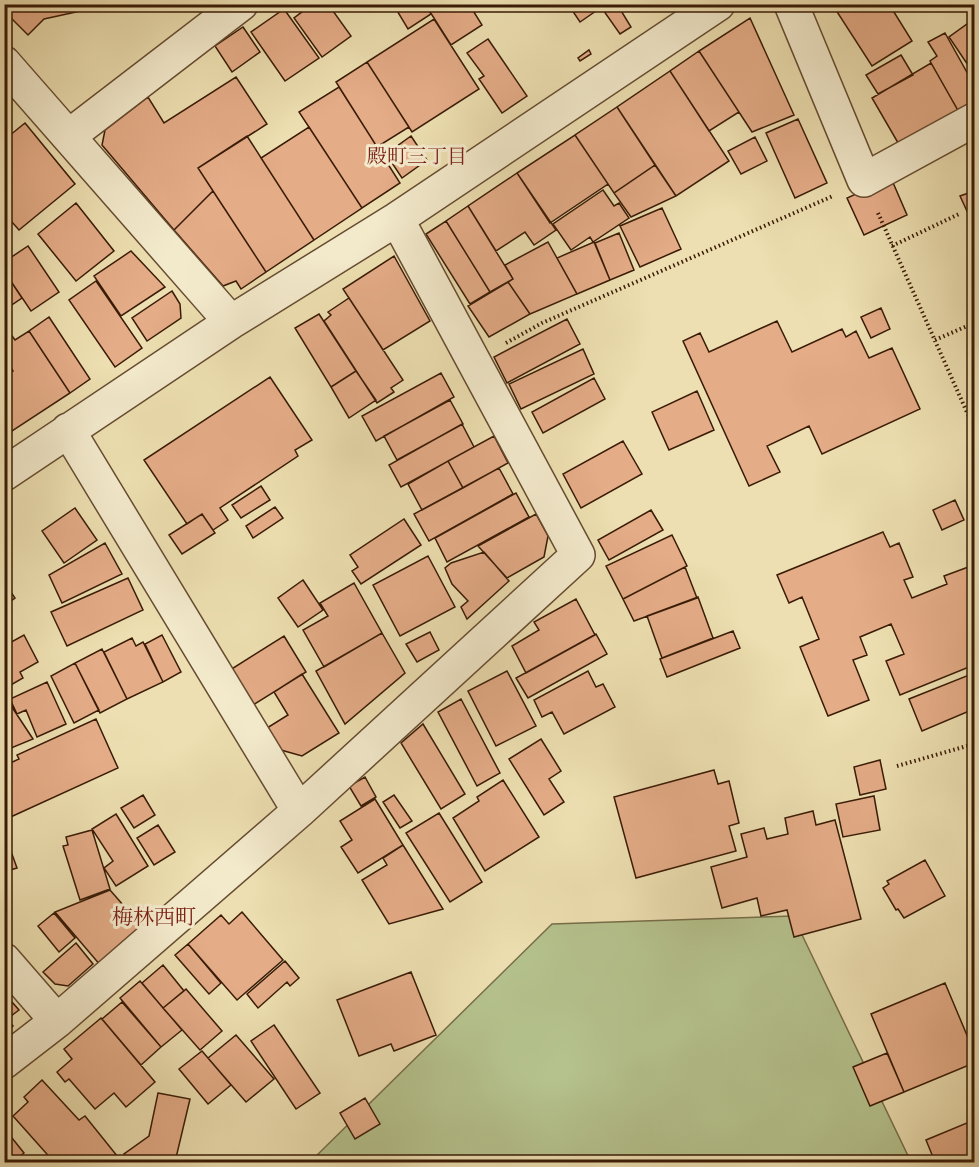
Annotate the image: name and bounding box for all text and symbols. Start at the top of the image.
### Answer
district label: 殿町三丁目 [367,143,467,170]
district label: 梅林西町 [112,903,196,931]

